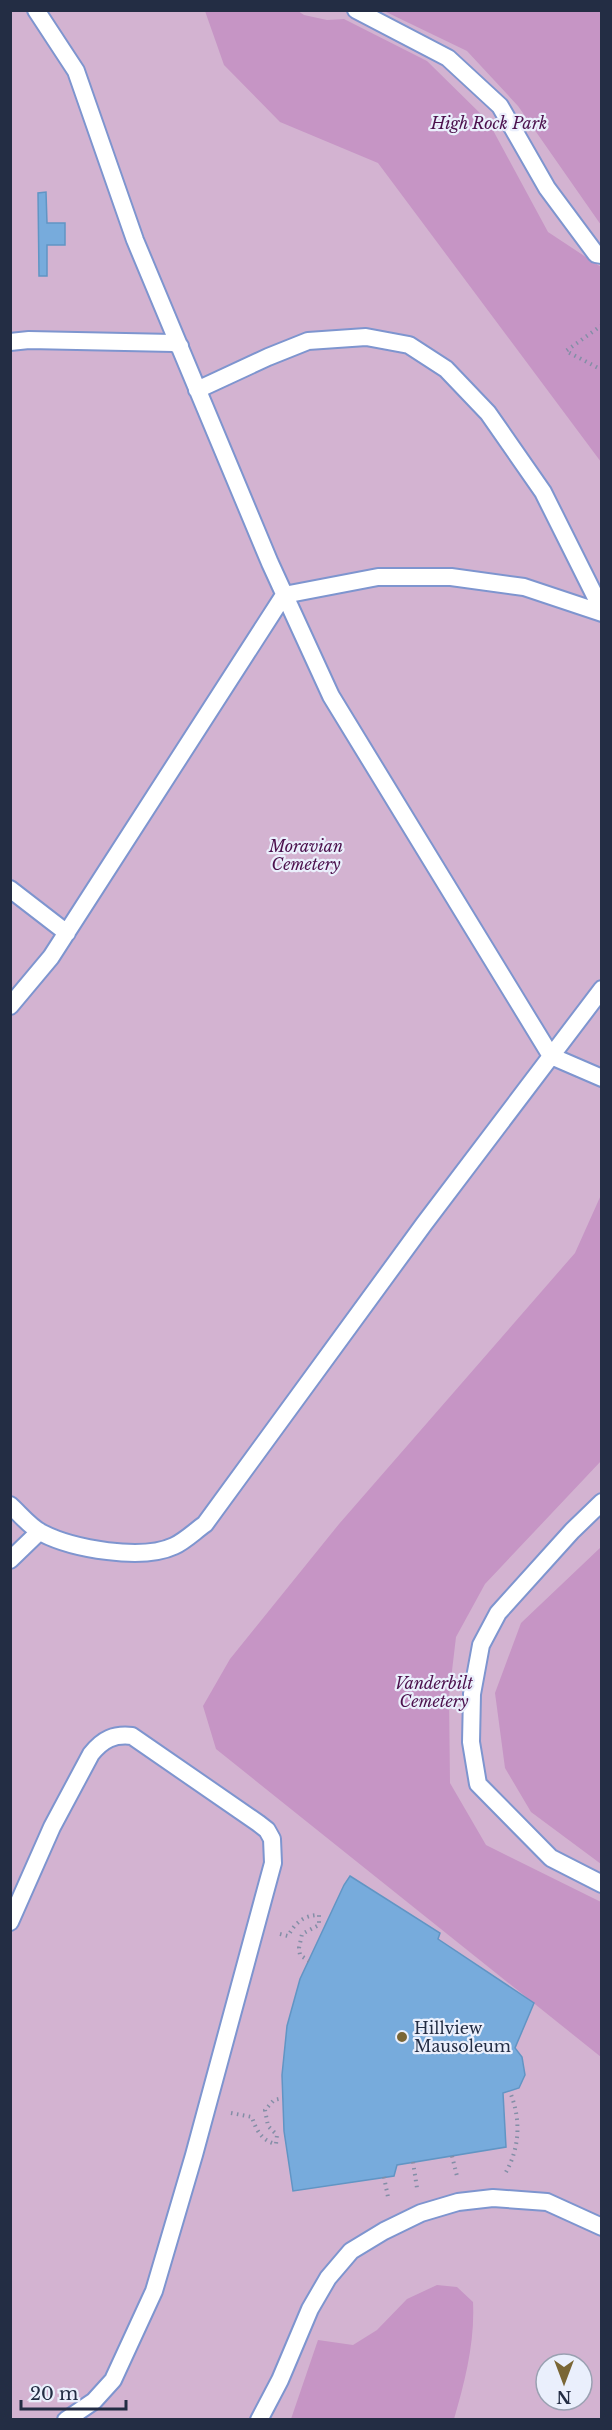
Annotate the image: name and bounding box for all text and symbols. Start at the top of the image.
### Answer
park label: High Rock Park [430,113,547,133]
park label: Moravian Cemetery [268,836,343,874]
park label: Vanderbilt Cemetery [395,1673,473,1711]
place label: Hillview Mausoleum [414,2018,511,2056]
marker: Hillview Mausoleum [395,2030,409,2044]
north arrow [534,2352,594,2412]
scale bar [21,2373,126,2411]
text: 20 m [30,2383,78,2405]
text: N [556,2387,572,2407]

